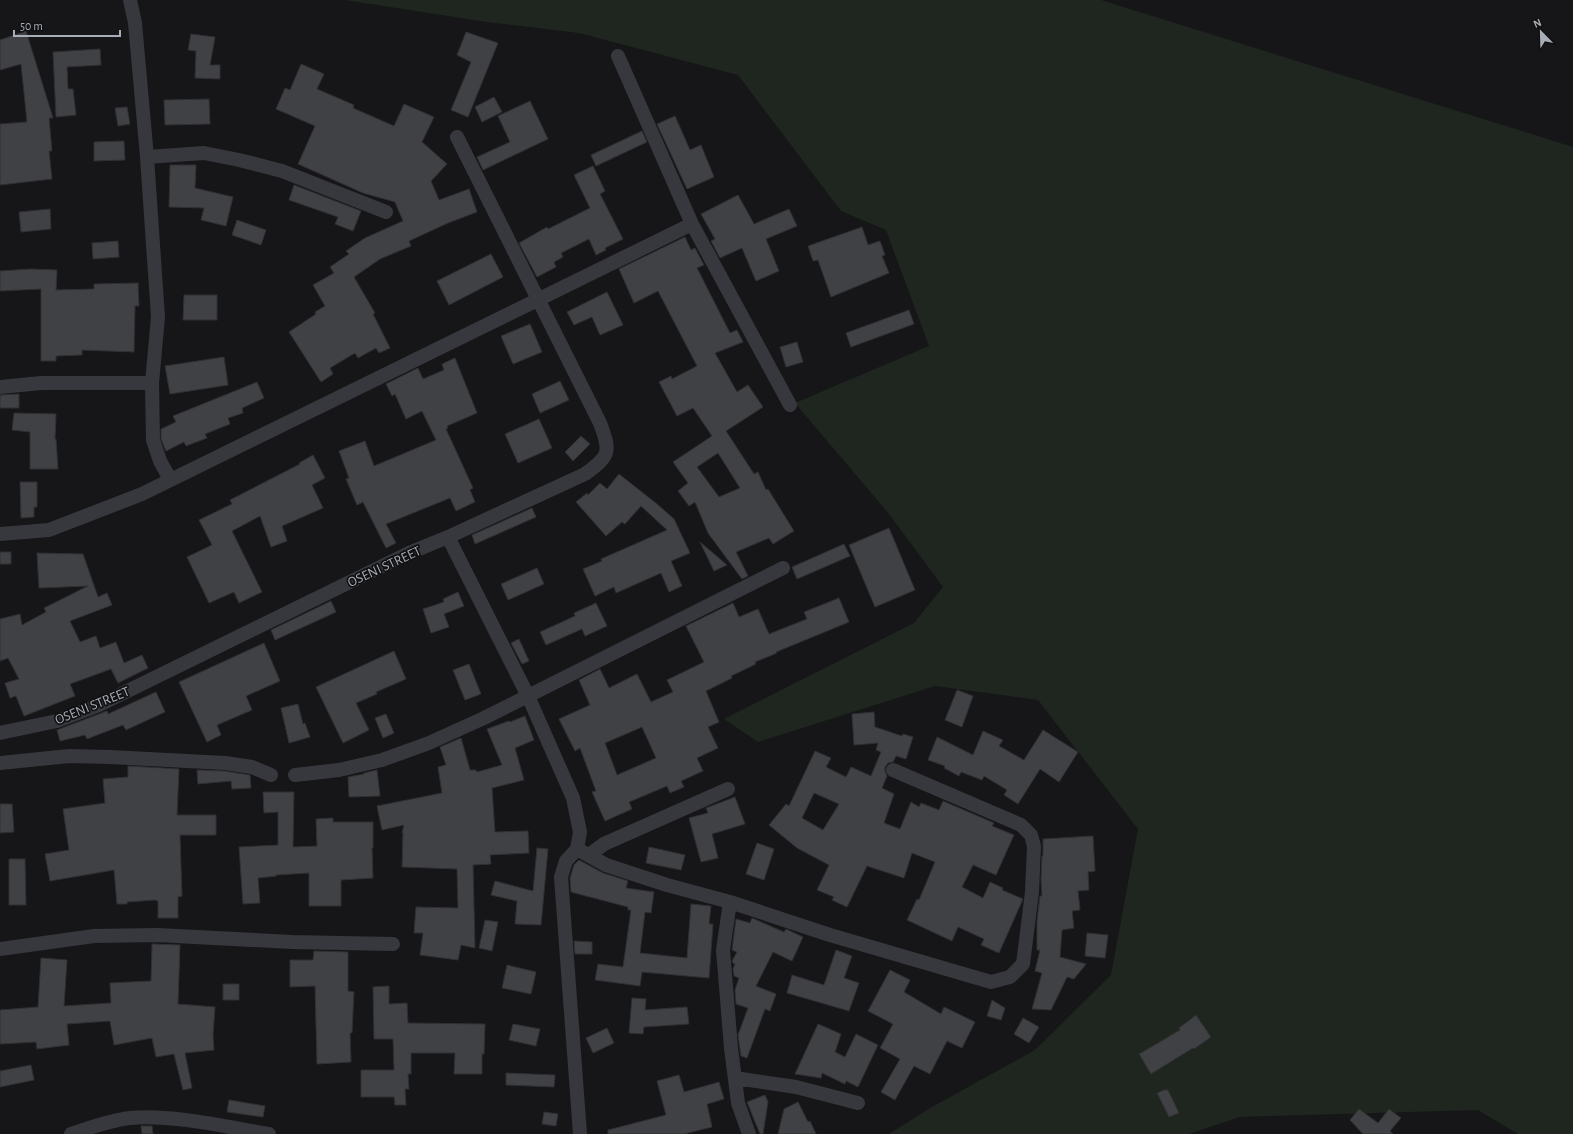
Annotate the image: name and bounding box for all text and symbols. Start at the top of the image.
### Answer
scale bar [14,12,120,38]
north arrow [1521,12,1561,52]
text: N [1532,17,1543,30]
text: 50 m [20,20,43,32]
street label: OSENI STREET [346,544,423,590]
street label: OSENI STREET [53,685,132,727]

